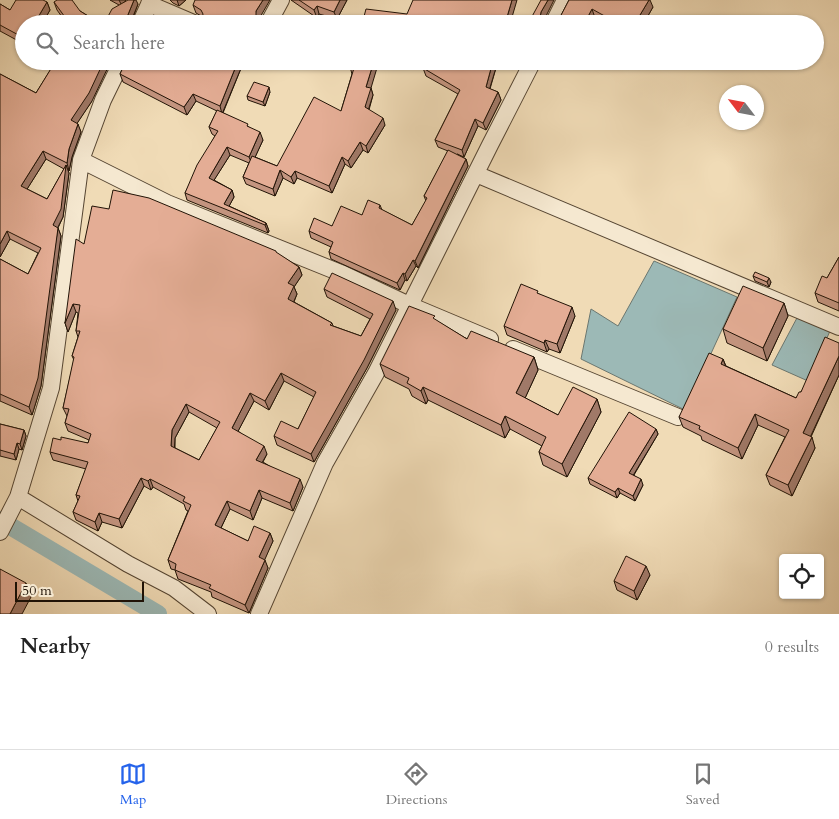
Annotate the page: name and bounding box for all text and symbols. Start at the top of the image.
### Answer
search box [15,15,824,70]
icon: search [33,29,61,57]
text: Search here [73,30,165,56]
north arrow [719,85,764,130]
map controls [779,554,824,599]
button: locate [779,554,824,599]
scale bar [15,579,144,602]
text: 50 m [22,581,52,600]
text: Nearby [20,632,91,661]
text: 0 results [765,636,819,658]
tab: Map [119,760,147,809]
tab: Directions [386,760,447,809]
tab: Saved [686,760,720,809]

